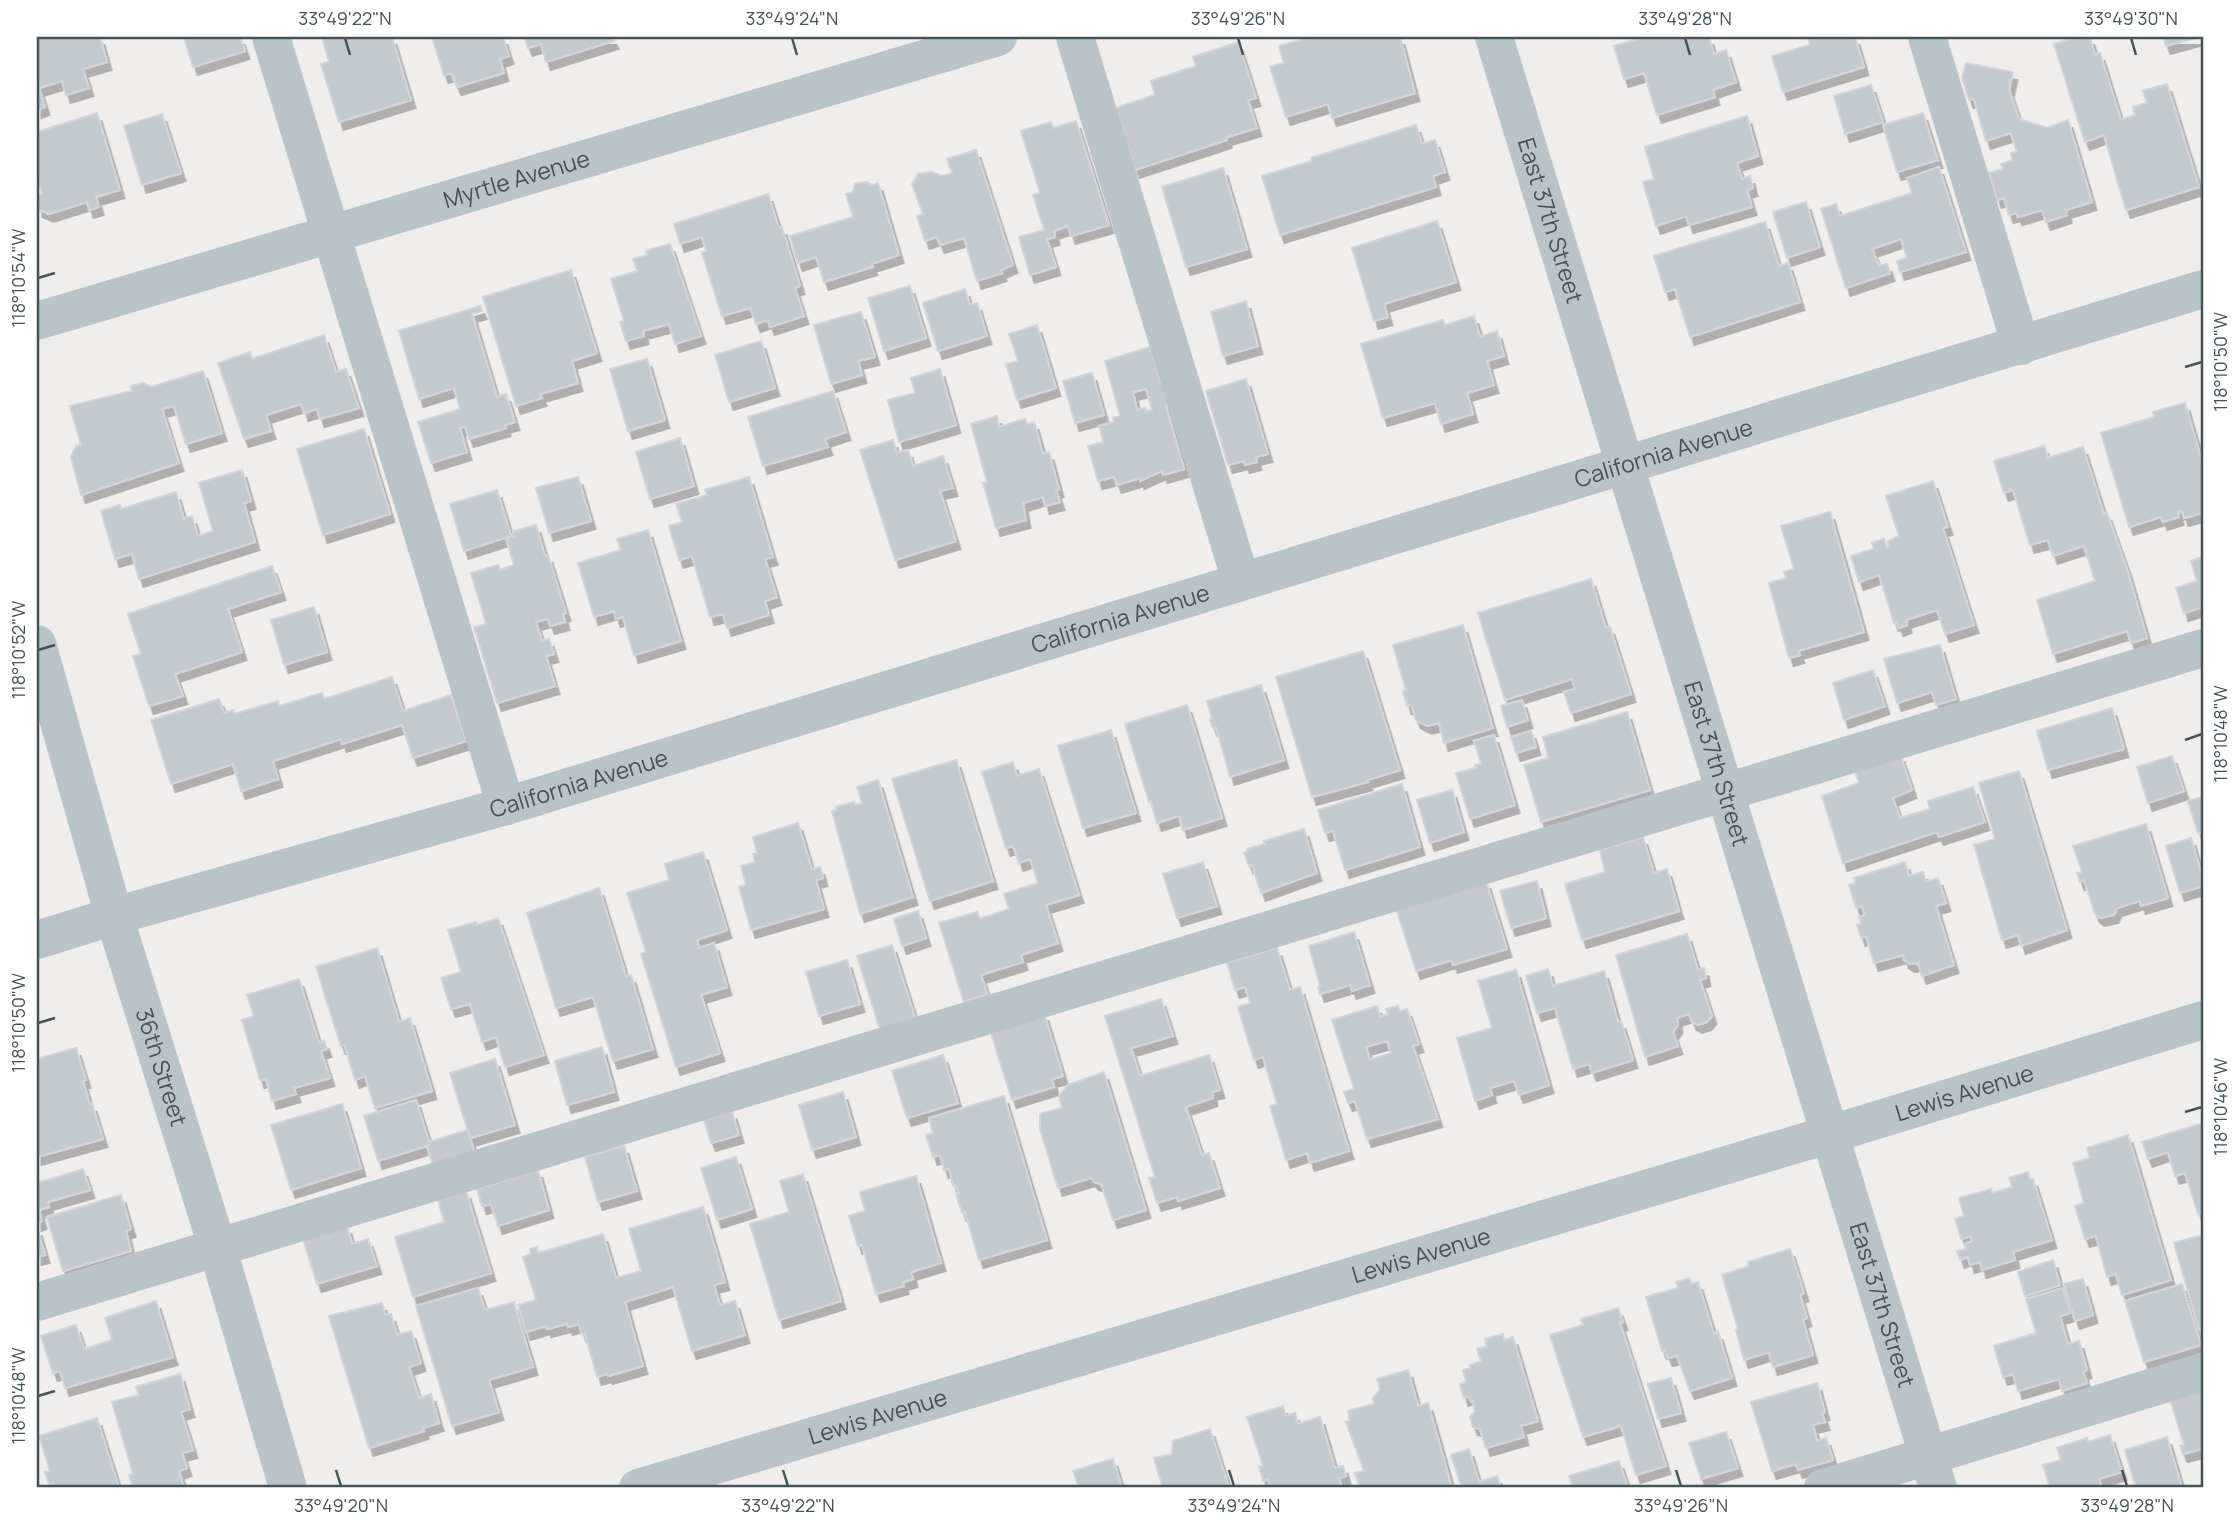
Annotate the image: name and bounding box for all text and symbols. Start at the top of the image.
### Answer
text: 33°49'22"N [298,6,392,30]
text: 33°49'24"N [746,6,838,30]
text: 33°49'26"N [1191,6,1285,30]
text: 33°49'28"N [1638,6,1732,30]
text: 33°49'30"N [2084,6,2178,30]
street label: East 37th Street [1511,134,1591,307]
street label: Myrtle Avenue [439,142,593,215]
text: 118°10'54"W [6,228,30,327]
text: 118°10'50"W [2208,312,2232,412]
street label: California Avenue [1570,410,1756,495]
street label: California Avenue [1027,576,1213,660]
text: 118°10'52"W [6,601,30,699]
street label: East 37th Street [1677,677,1758,850]
text: 118°10'48"W [2208,685,2232,783]
street label: California Avenue [486,741,672,825]
text: 118°10'50"W [6,973,30,1073]
street label: 36th Street [129,1004,196,1130]
street label: Lewis Avenue [1891,1056,2037,1128]
text: 118°10'46"W [2208,1058,2232,1156]
street label: East 37th Street [1843,1218,1923,1391]
street label: Lewis Avenue [1348,1219,1494,1290]
text: 118°10'48"W [6,1347,30,1445]
street label: Lewis Avenue [804,1380,951,1452]
text: 33°49'20"N [294,1493,388,1517]
text: 33°49'22"N [741,1493,835,1517]
text: 33°49'24"N [1188,1493,1280,1517]
text: 33°49'26"N [1634,1493,1728,1517]
text: 33°49'28"N [2080,1493,2174,1517]

